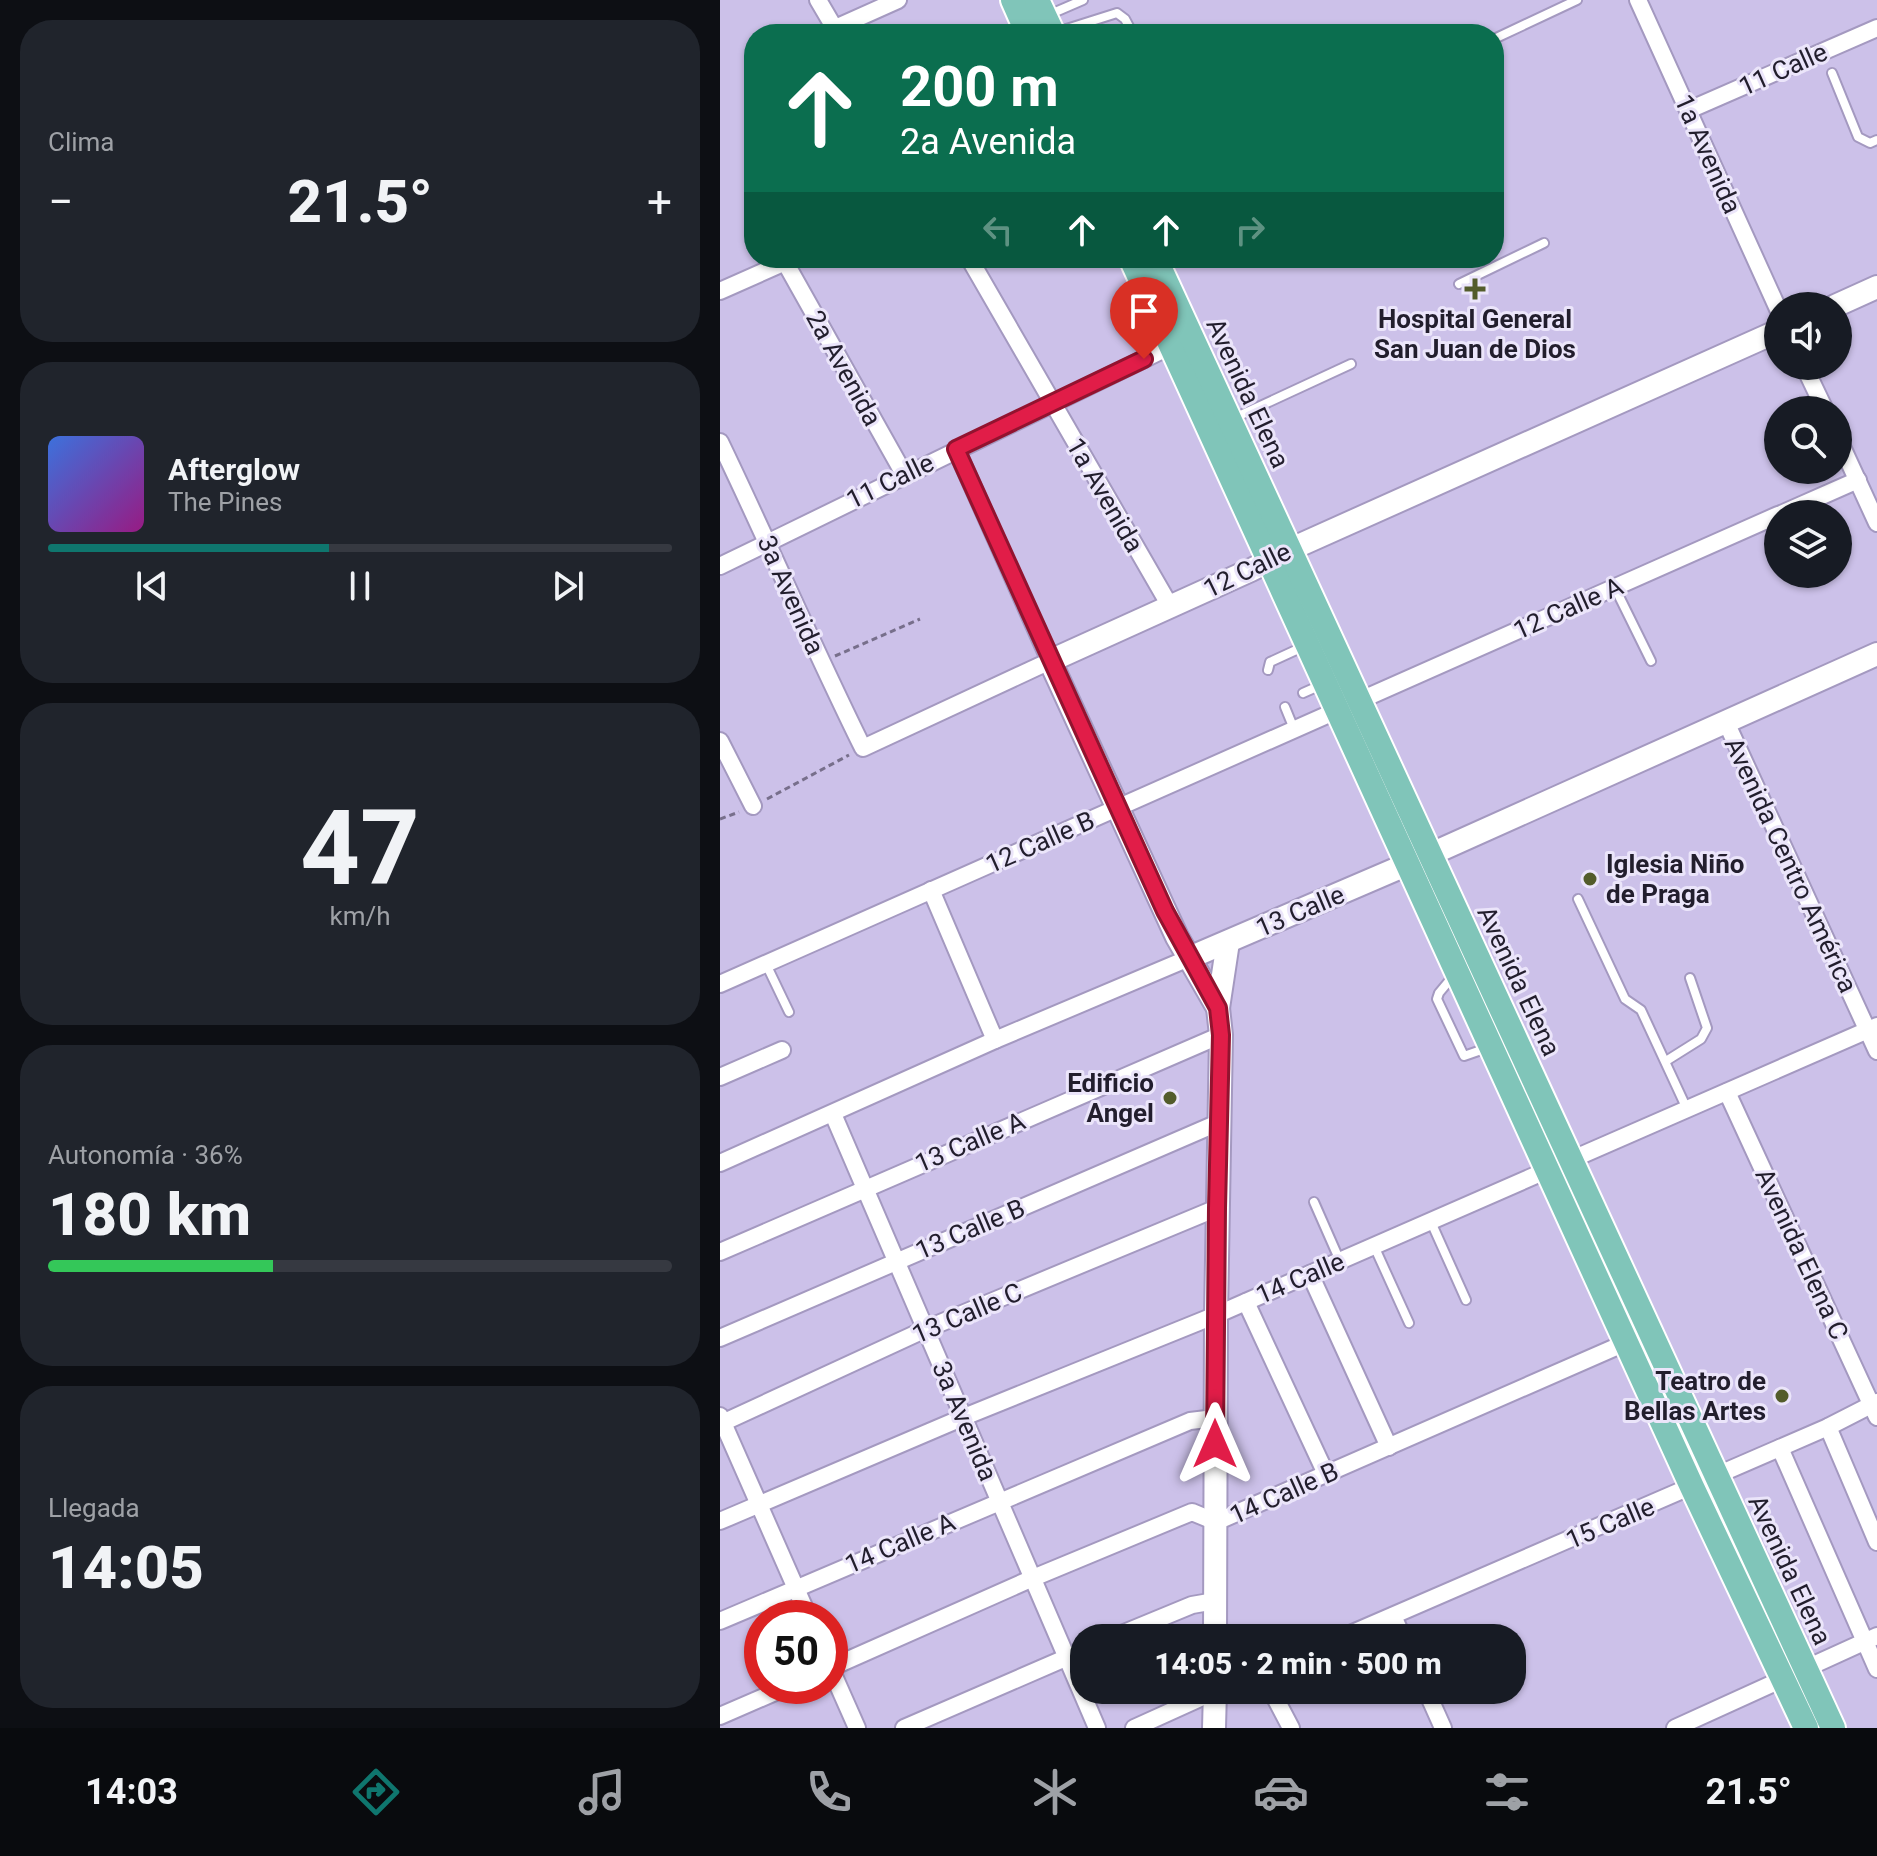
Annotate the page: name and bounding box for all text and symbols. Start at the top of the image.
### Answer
street label: 11 Calle [1734,36,1832,102]
text: 200 m [900,54,1059,120]
icon: ahead [768,56,872,160]
street label: 1a Avenida [1668,90,1748,218]
text: 2a Avenida [900,121,1076,163]
text: Clima [48,127,115,157]
text: 21.5° [288,166,433,237]
text: − [48,176,73,228]
text: + [647,176,672,228]
icon: left [976,208,1020,252]
icon: ahead [1060,208,1104,252]
icon: ahead [1144,208,1188,252]
icon: right [1228,208,1272,252]
pin [1110,277,1178,359]
marker: Hospital General San Juan de Dios [1464,278,1486,300]
icon: arrive [1122,289,1166,333]
map controls [1764,292,1852,588]
button: sound [1764,292,1852,380]
place label: Hospital General San Juan de Dios [1374,304,1576,364]
street label: 2a Avenida [800,305,888,431]
street label: Avenida Elena [1200,313,1296,473]
button: search [1764,396,1852,484]
street label: 1a Avenida [1060,432,1150,558]
street label: 11 Calle [842,447,938,515]
text: Afterglow [168,452,300,487]
text: The Pines [168,487,282,517]
button: layers [1764,500,1852,588]
street label: 3a Avenida [751,531,831,659]
street label: 12 Calle [1199,536,1295,604]
icon: previous [130,564,174,608]
icon: pause [338,564,382,608]
icon: next [546,564,590,608]
street label: 12 Calle A [1509,571,1627,645]
street label: Avenida Centro América [1719,733,1863,997]
text: 47 [300,788,420,909]
street label: 12 Calle B [981,805,1099,879]
place label: Iglesia Niño de Praga [1606,849,1744,909]
marker: Iglesia Niño de Praga [1581,870,1599,888]
street label: 13 Calle [1251,879,1349,943]
text: km/h [329,901,391,931]
street label: Avenida Elena [1471,901,1567,1061]
place label: Edificio Angel [1067,1068,1154,1128]
marker: Edificio Angel [1161,1089,1179,1107]
street label: 13 Calle A [910,1105,1030,1179]
text: Autonomía · 36% [48,1140,243,1170]
street label: Avenida Elena C [1749,1164,1855,1344]
text: 180 km [48,1179,251,1250]
street label: 13 Calle B [911,1193,1029,1265]
street label: 14 Calle [1251,1246,1349,1310]
street label: 13 Calle C [907,1276,1027,1350]
street label: 3a Avenida [926,1357,1004,1485]
place label: Teatro de Bellas Artes [1624,1366,1766,1426]
marker: Teatro de Bellas Artes [1773,1387,1791,1405]
position arrow [1173,1402,1257,1486]
street label: 14 Calle B [1225,1456,1343,1530]
street label: Avenida Elena [1742,1490,1838,1650]
street label: 15 Calle [1561,1491,1659,1555]
text: Llegada [48,1493,140,1523]
street label: 14 Calle A [840,1506,960,1580]
text: 14:05 [48,1532,204,1603]
speed limit sign: 50 [744,1600,848,1704]
text: 14:05 · 2 min · 500 m [1154,1646,1442,1681]
icon: directions [348,1764,404,1820]
icon: music [574,1764,630,1820]
icon: phone [801,1764,857,1820]
icon: climate [1027,1764,1083,1820]
icon: car [1253,1764,1309,1820]
icon: filters [1479,1764,1535,1820]
text: 14:03 [85,1771,178,1813]
text: 21.5° [1705,1771,1792,1813]

